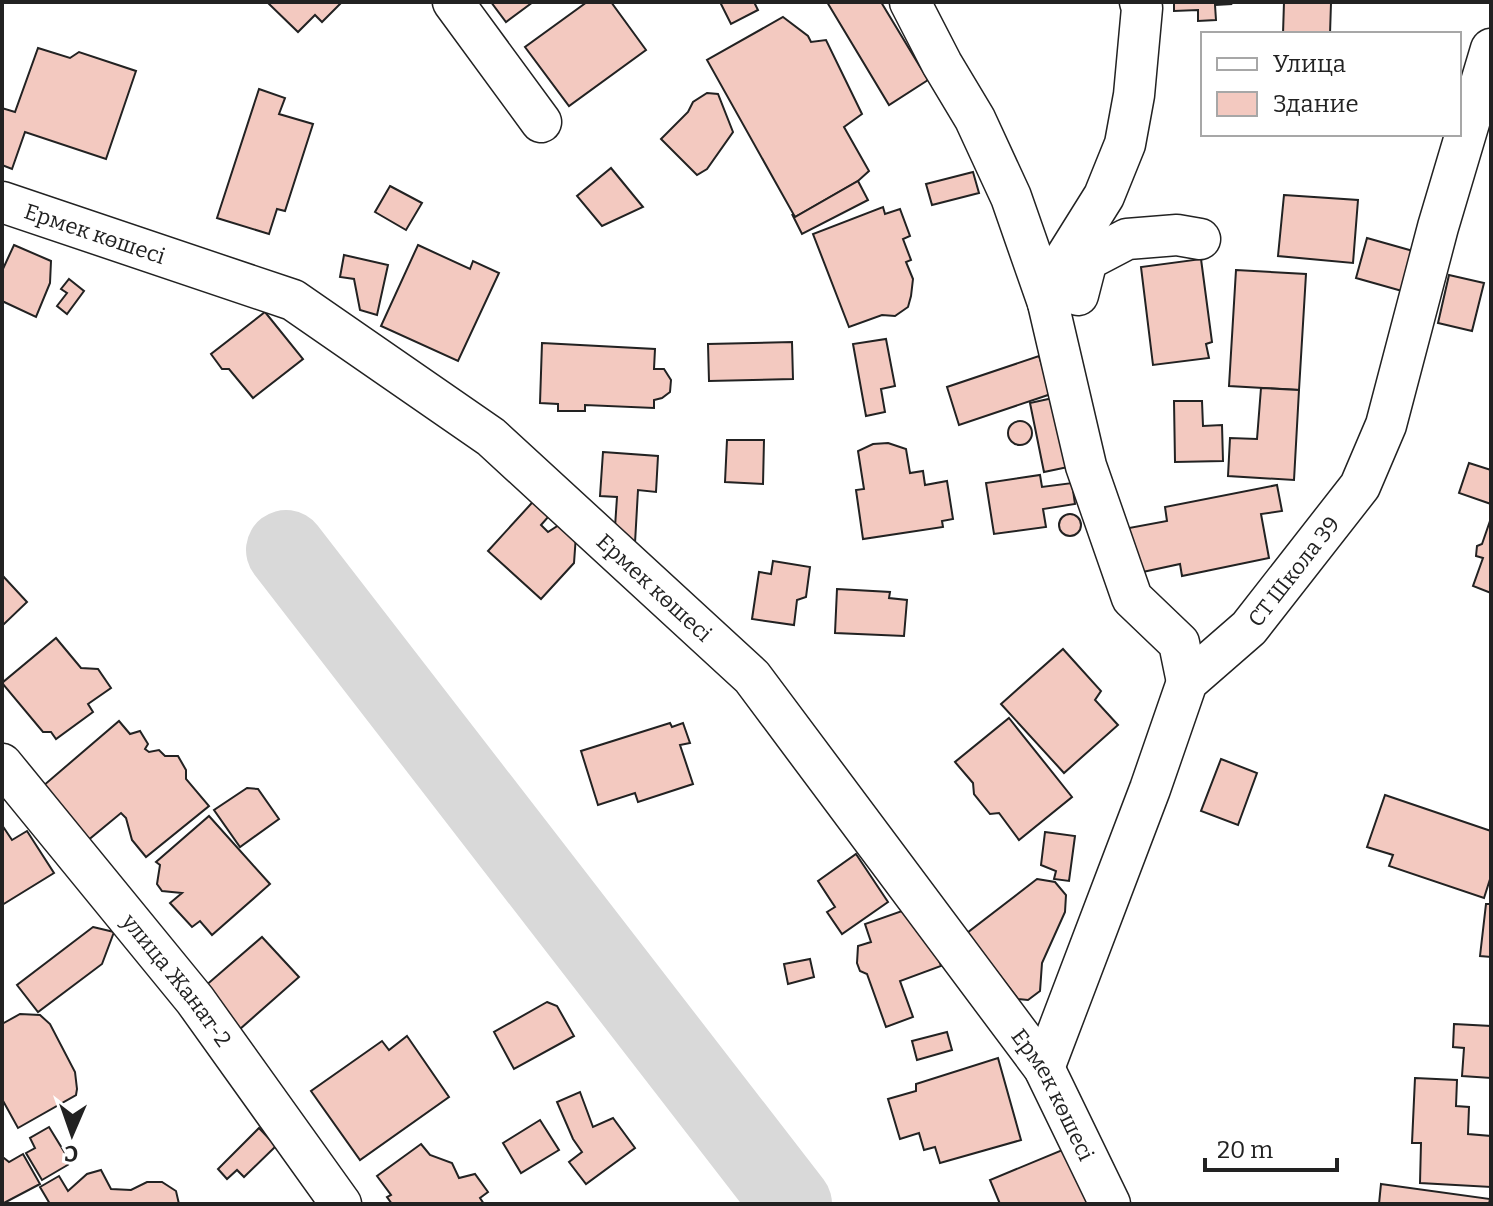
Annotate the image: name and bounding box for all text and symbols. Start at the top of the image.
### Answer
legend [1201,32,1461,136]
text: Улица [1273,50,1346,78]
text: Здание [1273,90,1359,118]
street label: Ермек көшесі [21,197,169,270]
street label: СТ Школа 39 [1242,511,1345,632]
street label: Ермек көшесі [591,528,718,647]
street label: улица Жанат-2 [116,907,237,1052]
street label: Ермек көшесі [1006,1023,1100,1165]
north arrow [32,1094,112,1174]
scale bar [1205,1122,1337,1172]
text: 20 m [1217,1136,1273,1164]
text: С [64,1140,79,1167]

